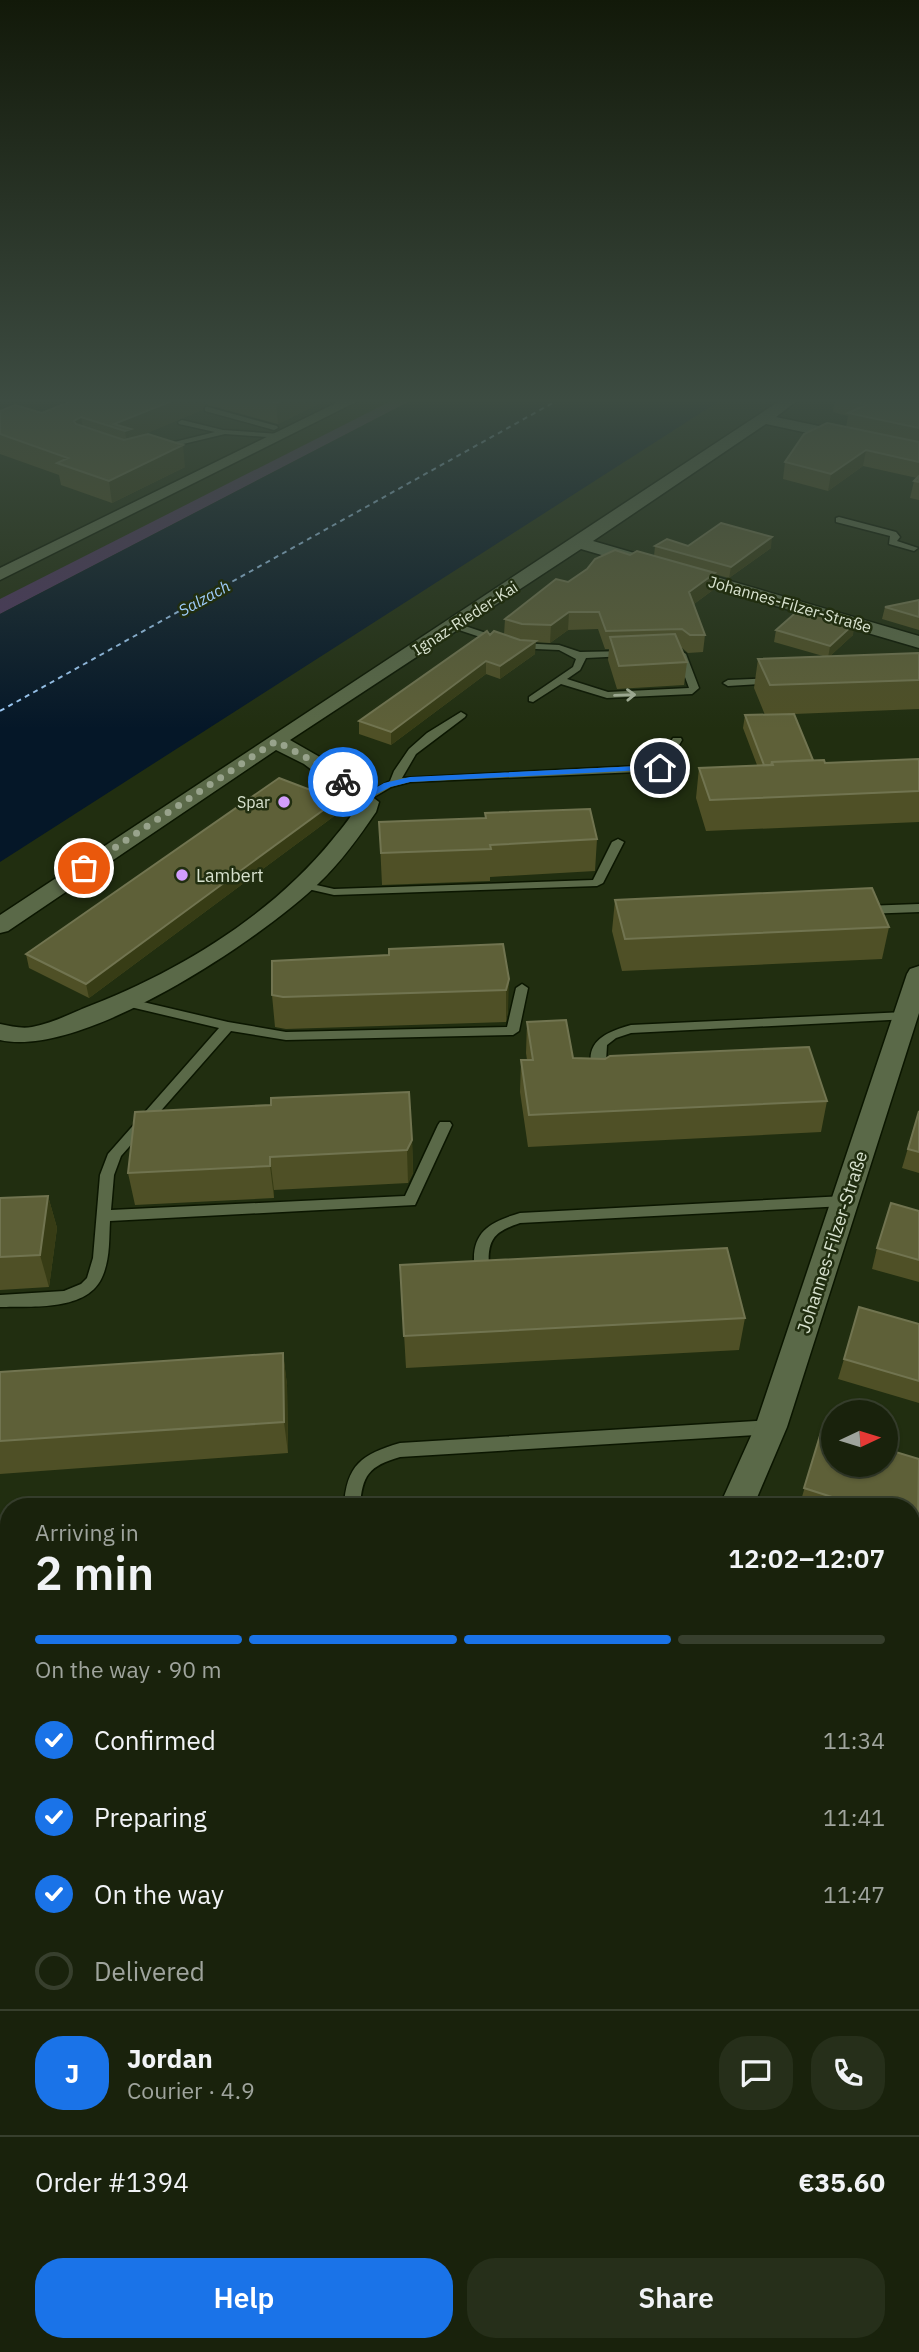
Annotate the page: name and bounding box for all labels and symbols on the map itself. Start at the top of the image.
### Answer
street label: Johannes-Filzer-Straße [706,571,874,637]
water label: Salzach [175,576,233,620]
street label: Ignaz-Rieder-Kai [409,577,521,659]
one-way arrow [613,688,636,701]
pin [630,738,690,798]
courier [308,747,378,817]
place label: Spar [237,792,270,812]
marker: Spar [276,794,292,810]
pin [54,838,114,898]
place label: Lambert [196,864,264,887]
marker: Lambert [174,867,190,883]
street label: Johannes-Filzer-Straße [792,1148,872,1336]
north arrow [821,1400,898,1477]

